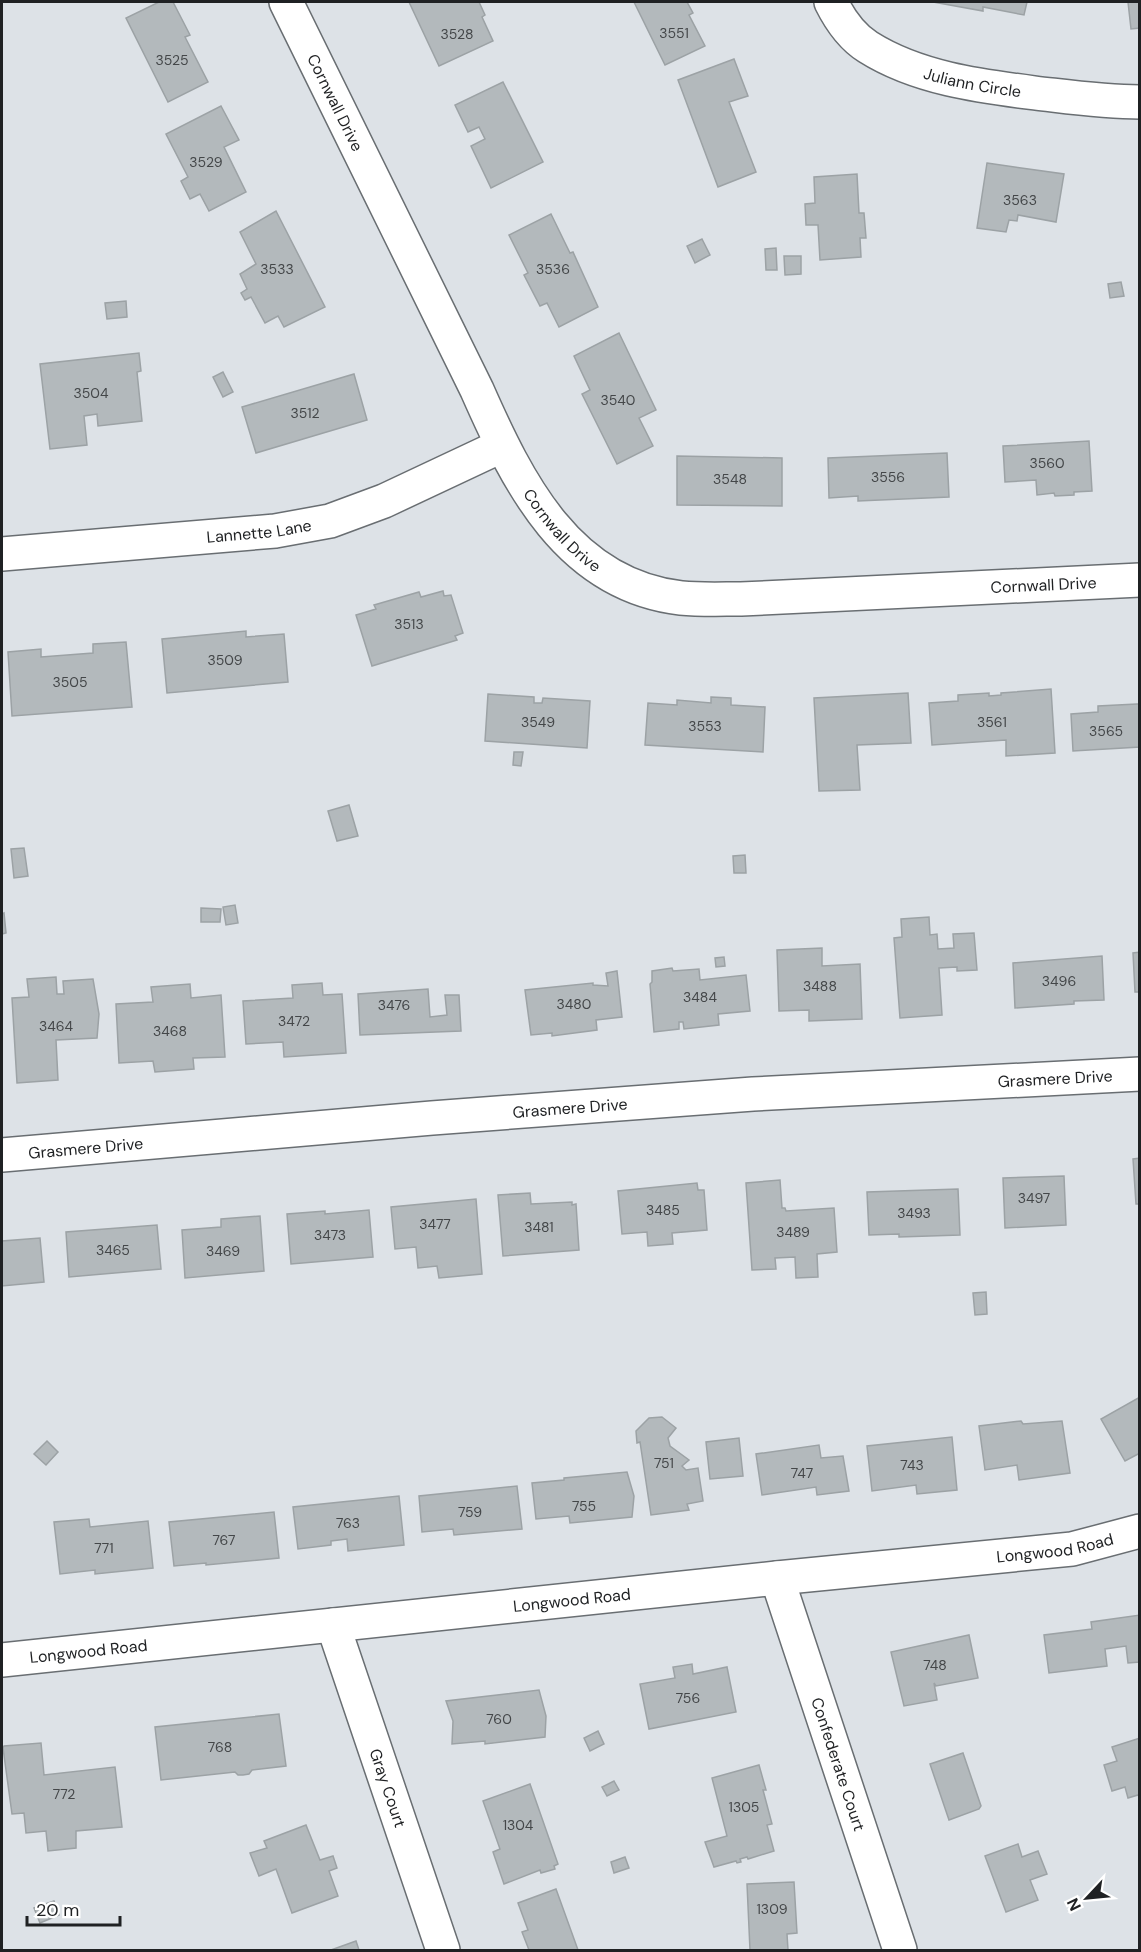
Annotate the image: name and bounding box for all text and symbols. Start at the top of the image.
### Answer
house number: 3551 [659,24,689,42]
house number: 3528 [441,25,473,43]
street label: Cornwall Drive [302,50,368,155]
house number: 3525 [155,51,189,69]
street label: Juliann Circle [921,63,1022,102]
house number: 3529 [189,153,223,171]
house number: 3563 [1003,191,1037,209]
house number: 3533 [260,260,294,278]
house number: 3536 [536,260,570,278]
house number: 3504 [74,384,109,402]
house number: 3540 [601,391,635,409]
house number: 3512 [290,404,320,422]
house number: 3560 [1029,454,1065,472]
house number: 3556 [871,468,905,486]
house number: 3548 [713,470,747,488]
street label: Cornwall Drive [519,485,605,577]
street label: Lannette Lane [206,515,313,548]
street label: Cornwall Drive [990,572,1097,598]
house number: 3513 [394,615,424,633]
house number: 3509 [207,651,243,669]
house number: 3505 [53,673,87,691]
house number: 3549 [521,713,555,731]
house number: 3561 [977,713,1007,731]
house number: 3553 [688,717,722,735]
house number: 3565 [1089,722,1123,740]
house number: 3496 [1042,972,1076,990]
house number: 3488 [803,977,837,995]
house number: 3484 [683,988,717,1006]
house number: 3480 [557,995,591,1013]
house number: 3476 [378,996,410,1014]
house number: 3472 [278,1012,310,1030]
house number: 3464 [39,1017,74,1035]
house number: 3468 [153,1022,187,1040]
street label: Grasmere Drive [997,1065,1113,1092]
street label: Grasmere Drive [512,1093,628,1123]
street label: Grasmere Drive [27,1133,144,1164]
house number: 3497 [1018,1189,1050,1207]
house number: 3485 [646,1201,680,1219]
house number: 3493 [897,1204,931,1222]
house number: 3477 [419,1215,451,1233]
house number: 3481 [524,1218,554,1236]
house number: 3489 [776,1223,810,1241]
house number: 3473 [314,1226,346,1244]
house number: 3465 [96,1241,130,1259]
house number: 3469 [206,1242,240,1260]
house number: 751 [654,1454,674,1472]
house number: 743 [900,1456,924,1474]
house number: 747 [791,1464,813,1482]
house number: 755 [572,1497,596,1515]
house number: 759 [458,1503,482,1521]
house number: 763 [336,1514,360,1532]
street label: Longwood Road [996,1528,1116,1567]
house number: 767 [212,1531,236,1549]
house number: 771 [94,1539,114,1557]
street label: Longwood Road [512,1584,632,1617]
street label: Longwood Road [29,1635,148,1668]
house number: 748 [923,1656,947,1674]
house number: 756 [676,1689,700,1707]
street label: Confederate Court [806,1695,870,1834]
house number: 760 [486,1710,512,1728]
house number: 768 [208,1738,232,1756]
street label: Gray Court [365,1746,411,1830]
house number: 772 [53,1785,75,1803]
house number: 1305 [729,1798,759,1816]
house number: 1304 [503,1816,534,1834]
north arrow [1057,1868,1117,1928]
scale bar [27,1889,120,1927]
text: N [1062,1895,1086,1914]
text: 20 m [36,1898,79,1922]
house number: 1309 [756,1900,788,1918]

